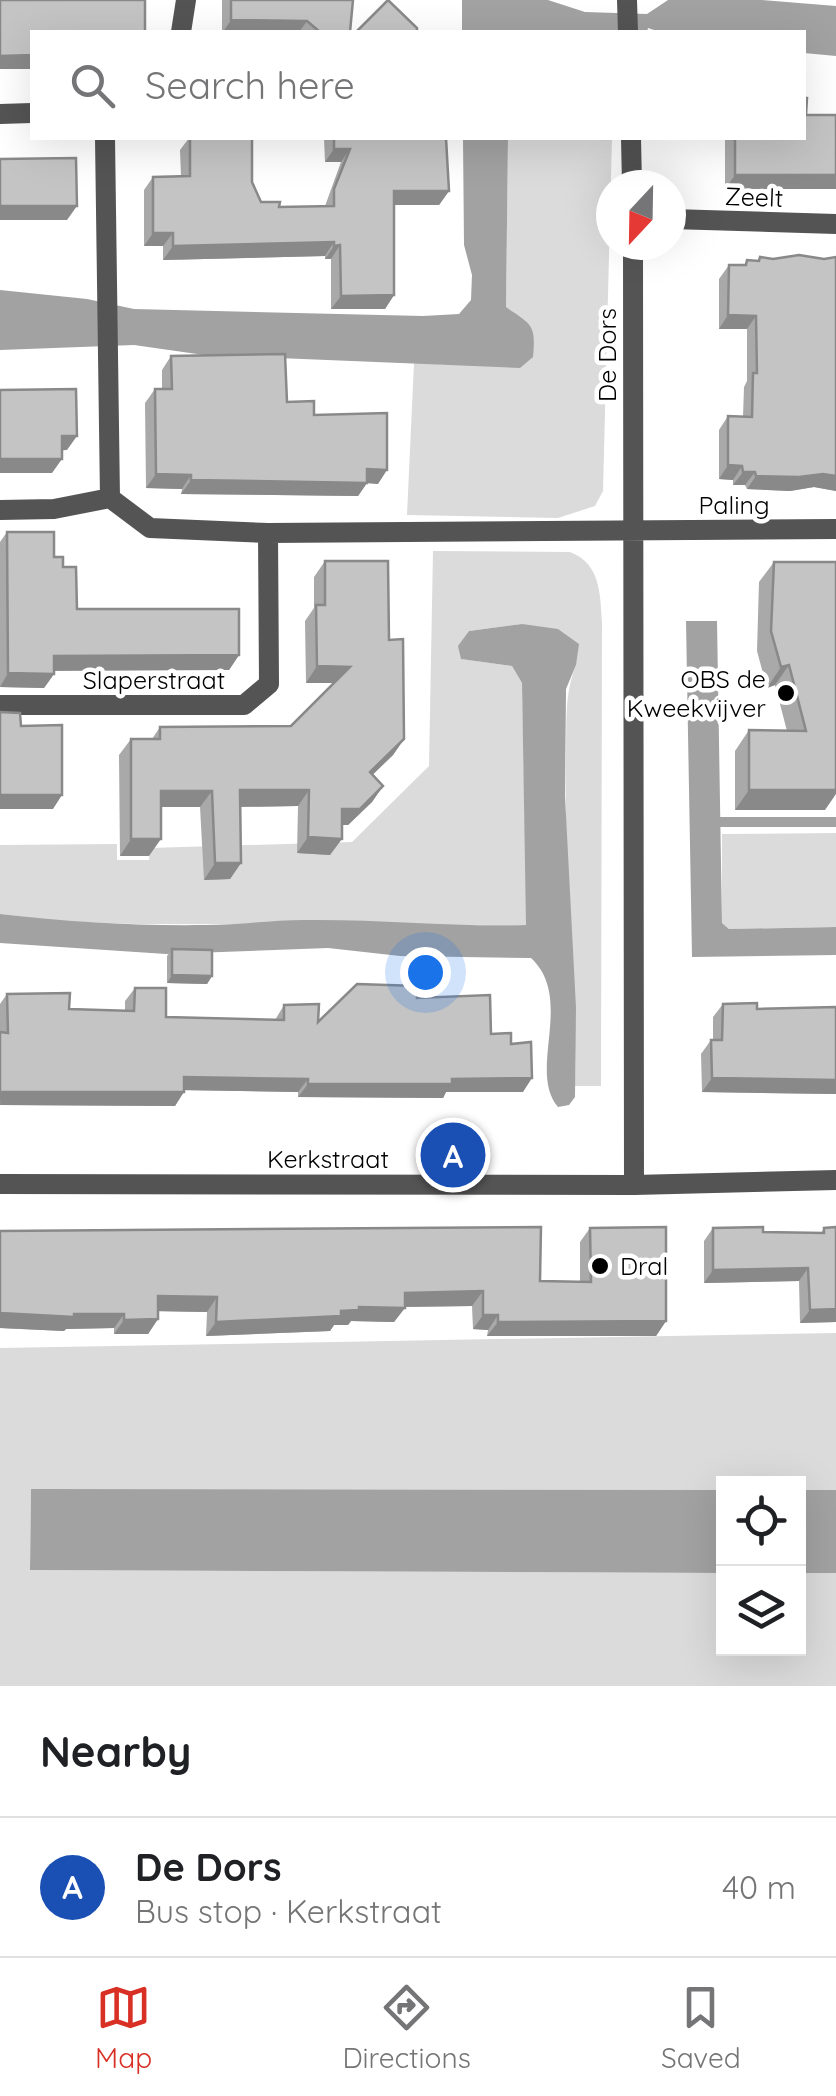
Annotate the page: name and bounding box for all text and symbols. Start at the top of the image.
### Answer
search box [30,30,806,140]
icon: search [65,58,120,113]
text: Search here [145,61,355,109]
north arrow [596,170,686,260]
street label: Zeelt [724,180,784,213]
street label: De Dors [591,308,622,402]
street label: Paling [698,489,770,520]
place label: OBS de Kweekvijver [627,663,766,723]
street label: Slaperstraat [83,664,225,695]
marker: OBS de Kweekvijver [775,682,797,704]
your location [400,947,451,998]
pin: A [420,1118,486,1192]
street label: Kerkstraat [267,1143,389,1174]
place label: Dral [620,1250,668,1281]
marker: Dral [589,1255,611,1277]
map controls [716,1476,806,1656]
button: locate [716,1476,806,1566]
button: layers [716,1566,806,1656]
text: Nearby [40,1725,191,1778]
text: De Dors [135,1843,282,1891]
text: A [62,1867,83,1907]
text: 40 m [722,1867,796,1907]
text: Bus stop · Kerkstraat [135,1891,442,1931]
tab: Map [95,1980,152,2075]
tab: Directions [342,1980,471,2075]
tab: Saved [661,1980,741,2075]

